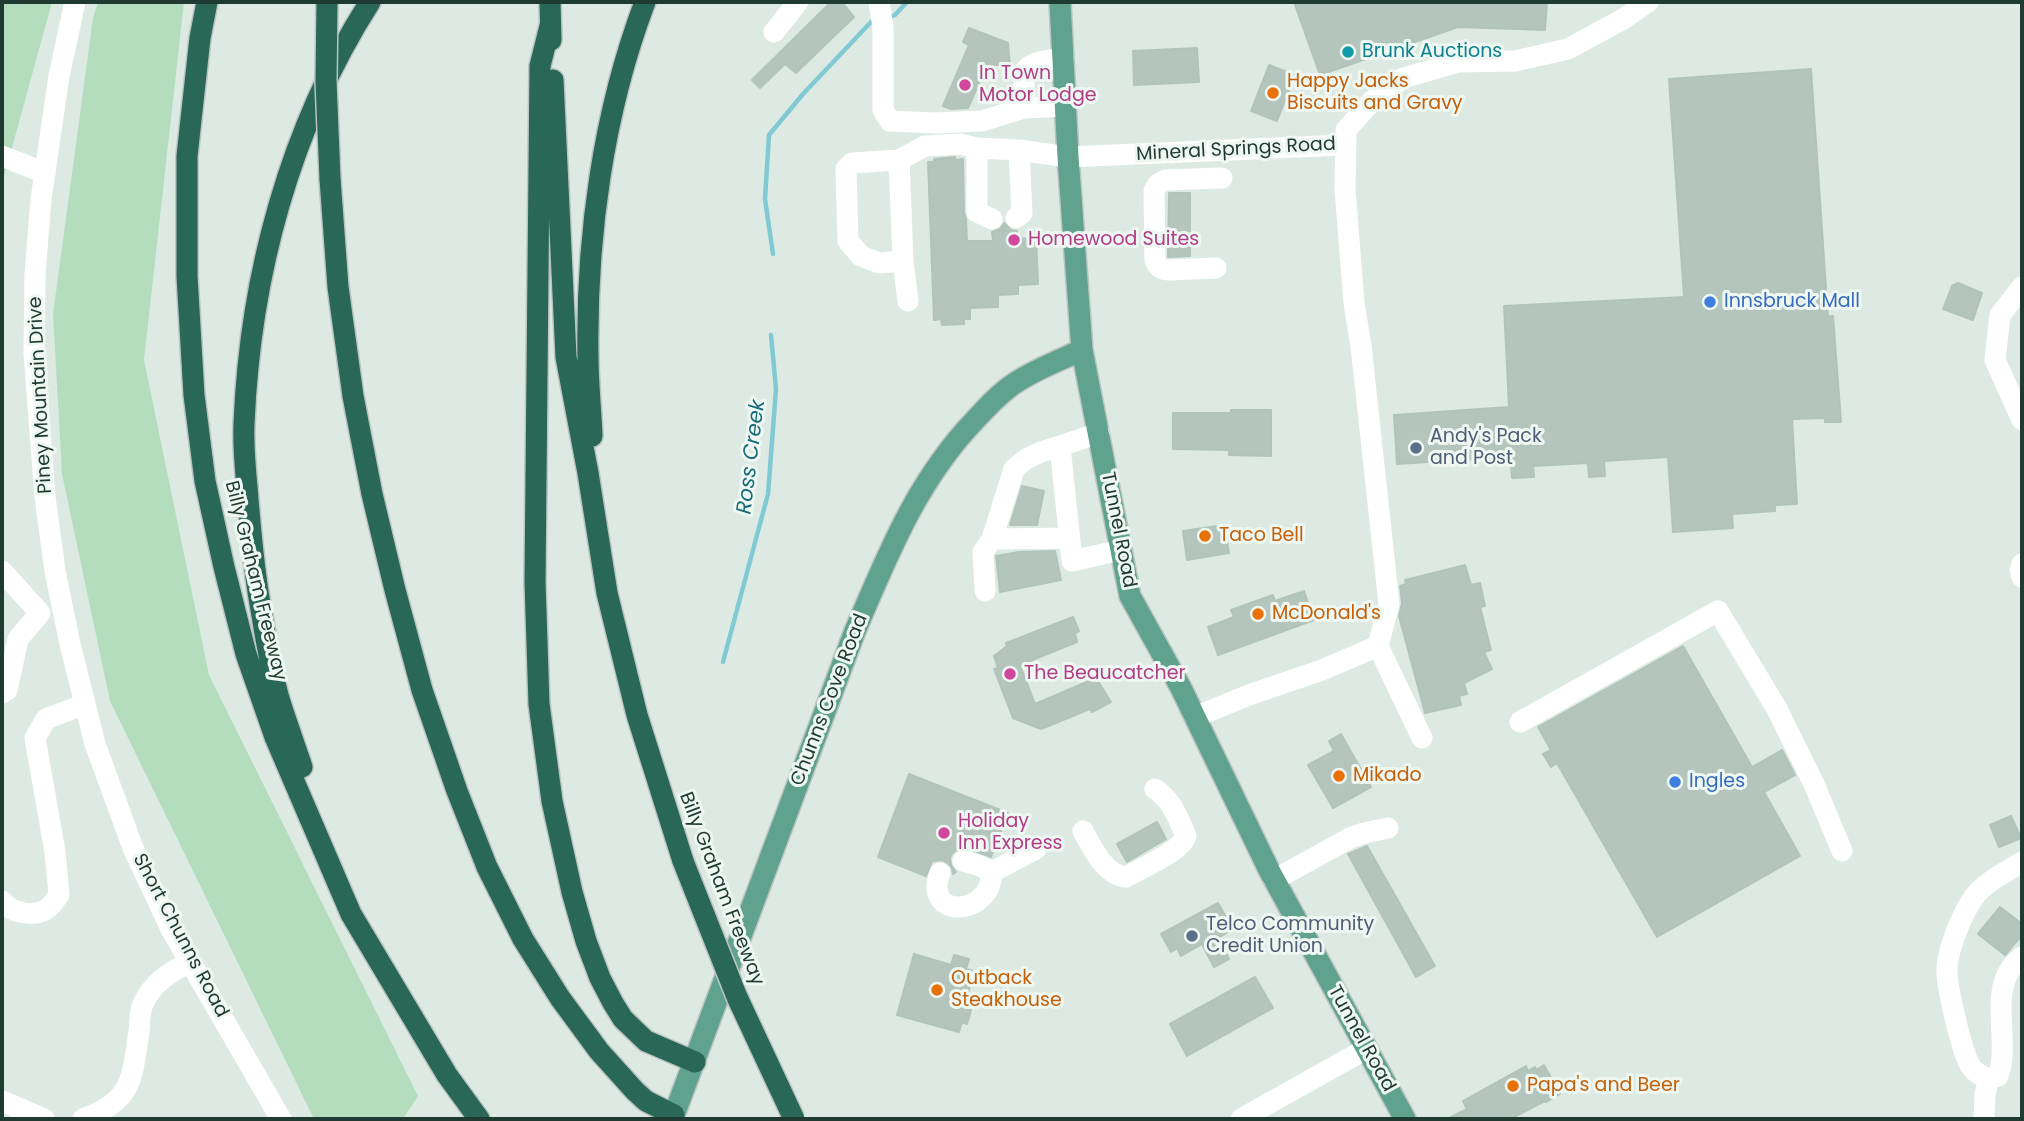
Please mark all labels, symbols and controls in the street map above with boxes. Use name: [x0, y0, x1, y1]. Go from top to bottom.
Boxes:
place label: Brunk Auctions: [1362, 41, 1502, 63]
marker: Brunk Auctions: [1340, 44, 1356, 60]
place label: In Town Motor Lodge: [979, 63, 1097, 107]
place label: Happy Jacks Biscuits and Gravy: [1287, 71, 1463, 115]
marker: In Town Motor Lodge: [957, 77, 973, 93]
marker: Happy Jacks Biscuits and Gravy: [1265, 85, 1281, 101]
street label: Mineral Springs Road: [1136, 133, 1336, 167]
place label: Homewood Suites: [1028, 229, 1199, 251]
marker: Homewood Suites: [1006, 232, 1022, 248]
place label: Innsbruck Mall: [1724, 291, 1860, 313]
marker: Innsbruck Mall: [1702, 294, 1718, 310]
street label: Piney Mountain Drive: [24, 296, 58, 494]
water label: Ross Creek: [732, 398, 772, 516]
place label: Andy's Pack and Post: [1430, 426, 1542, 470]
marker: Andy's Pack and Post: [1408, 440, 1424, 456]
street label: Tunnel Road: [1096, 470, 1140, 590]
street label: Billy Graham Freeway: [219, 479, 291, 683]
place label: Taco Bell: [1219, 525, 1304, 547]
marker: Taco Bell: [1197, 528, 1213, 544]
place label: McDonald's: [1272, 603, 1381, 625]
marker: McDonald's: [1250, 606, 1266, 622]
street label: Chunns Cove Road: [787, 611, 873, 789]
place label: The Beaucatcher: [1024, 663, 1186, 685]
marker: The Beaucatcher: [1002, 666, 1018, 682]
place label: Mikado: [1353, 765, 1422, 787]
marker: Mikado: [1331, 768, 1347, 784]
place label: Ingles: [1689, 771, 1745, 793]
marker: Ingles: [1667, 774, 1683, 790]
street label: Billy Graham Freeway: [674, 789, 768, 989]
place label: Holiday Inn Express: [958, 811, 1062, 855]
marker: Holiday Inn Express: [936, 825, 952, 841]
street label: Short Chunns Road: [127, 850, 233, 1022]
place label: Telco Community Credit Union: [1206, 914, 1374, 958]
marker: Telco Community Credit Union: [1184, 928, 1200, 944]
place label: Outback Steakhouse: [951, 968, 1062, 1012]
marker: Outback Steakhouse: [929, 982, 945, 998]
street label: Tunnel Road: [1323, 982, 1399, 1096]
place label: Papa's and Beer: [1527, 1075, 1680, 1097]
marker: Papa's and Beer: [1505, 1078, 1521, 1094]

